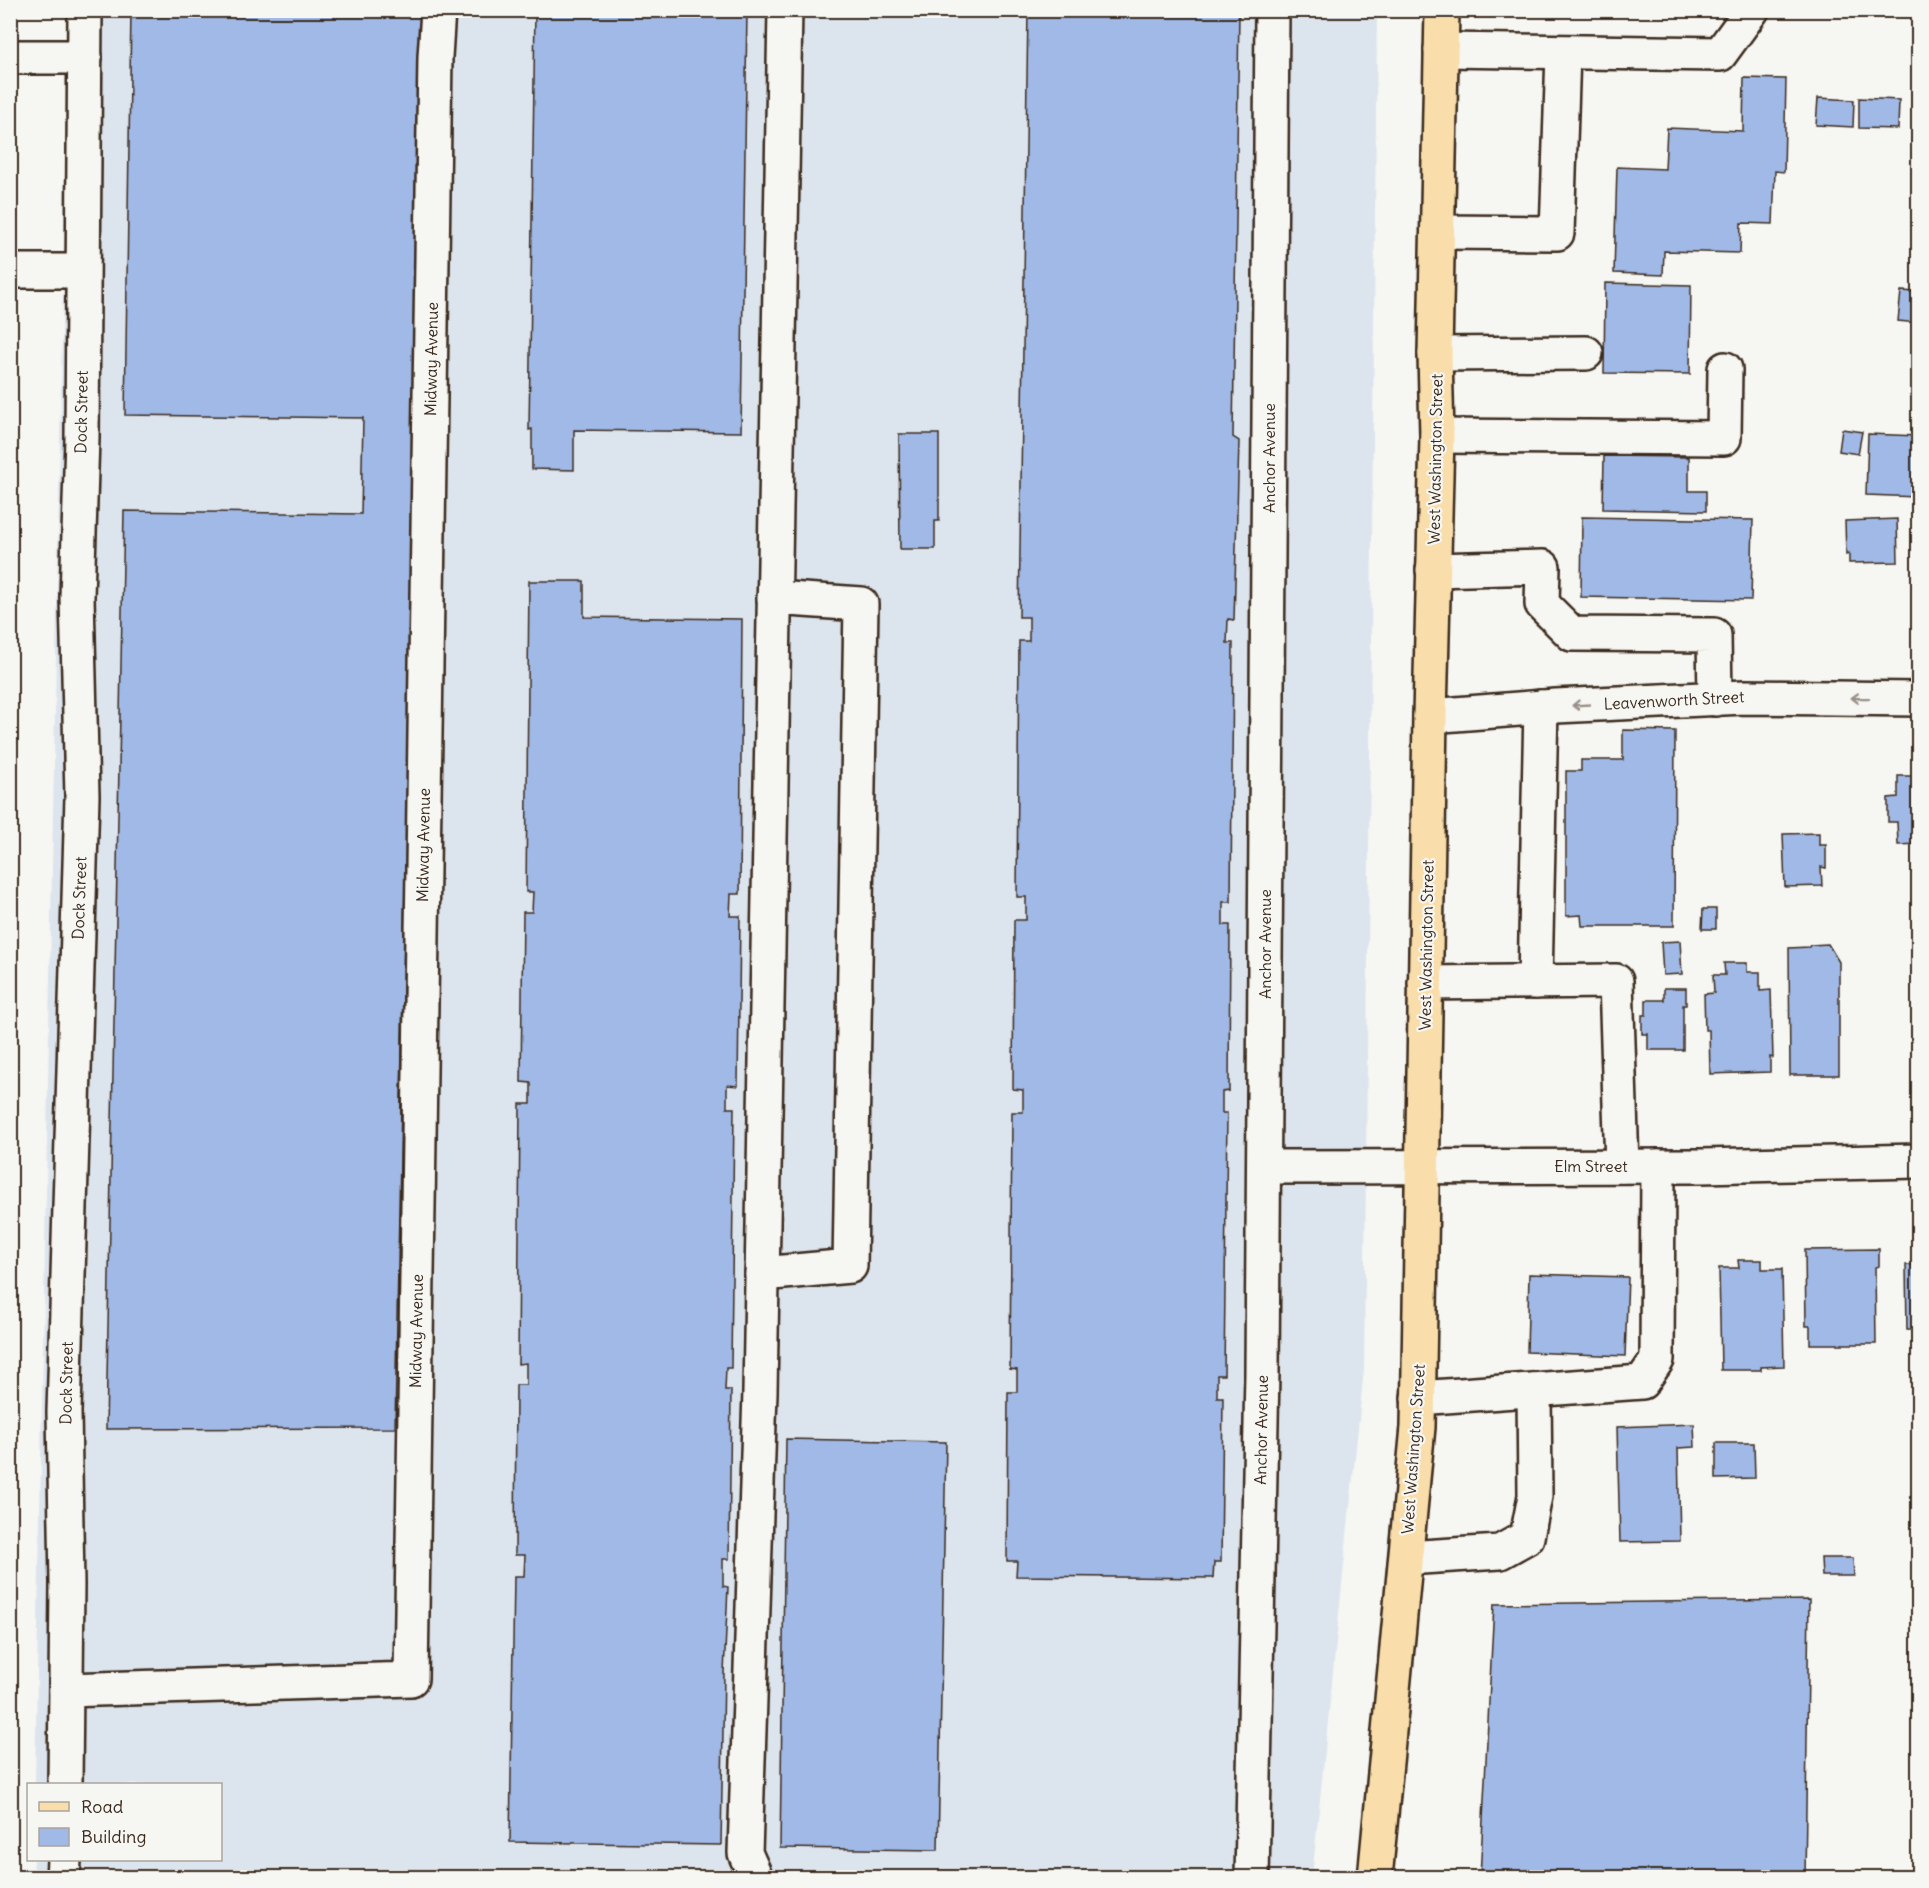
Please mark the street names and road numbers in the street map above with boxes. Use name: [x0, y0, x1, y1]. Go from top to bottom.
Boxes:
street label: Midway Avenue: [420, 302, 442, 416]
street label: Dock Street: [70, 370, 92, 454]
street label: West Washington Street: [1424, 373, 1446, 544]
street label: Anchor Avenue: [1259, 403, 1279, 513]
street label: Leavenworth Street: [1603, 686, 1745, 714]
street label: Midway Avenue: [412, 788, 434, 902]
street label: Dock Street: [68, 855, 90, 940]
street label: West Washington Street: [1415, 859, 1437, 1030]
street label: Anchor Avenue: [1255, 889, 1275, 999]
street label: Elm Street: [1554, 1156, 1628, 1176]
street label: Midway Avenue: [405, 1274, 427, 1388]
street label: Dock Street: [55, 1341, 77, 1425]
street label: West Washington Street: [1397, 1363, 1429, 1535]
street label: Anchor Avenue: [1250, 1375, 1272, 1485]

